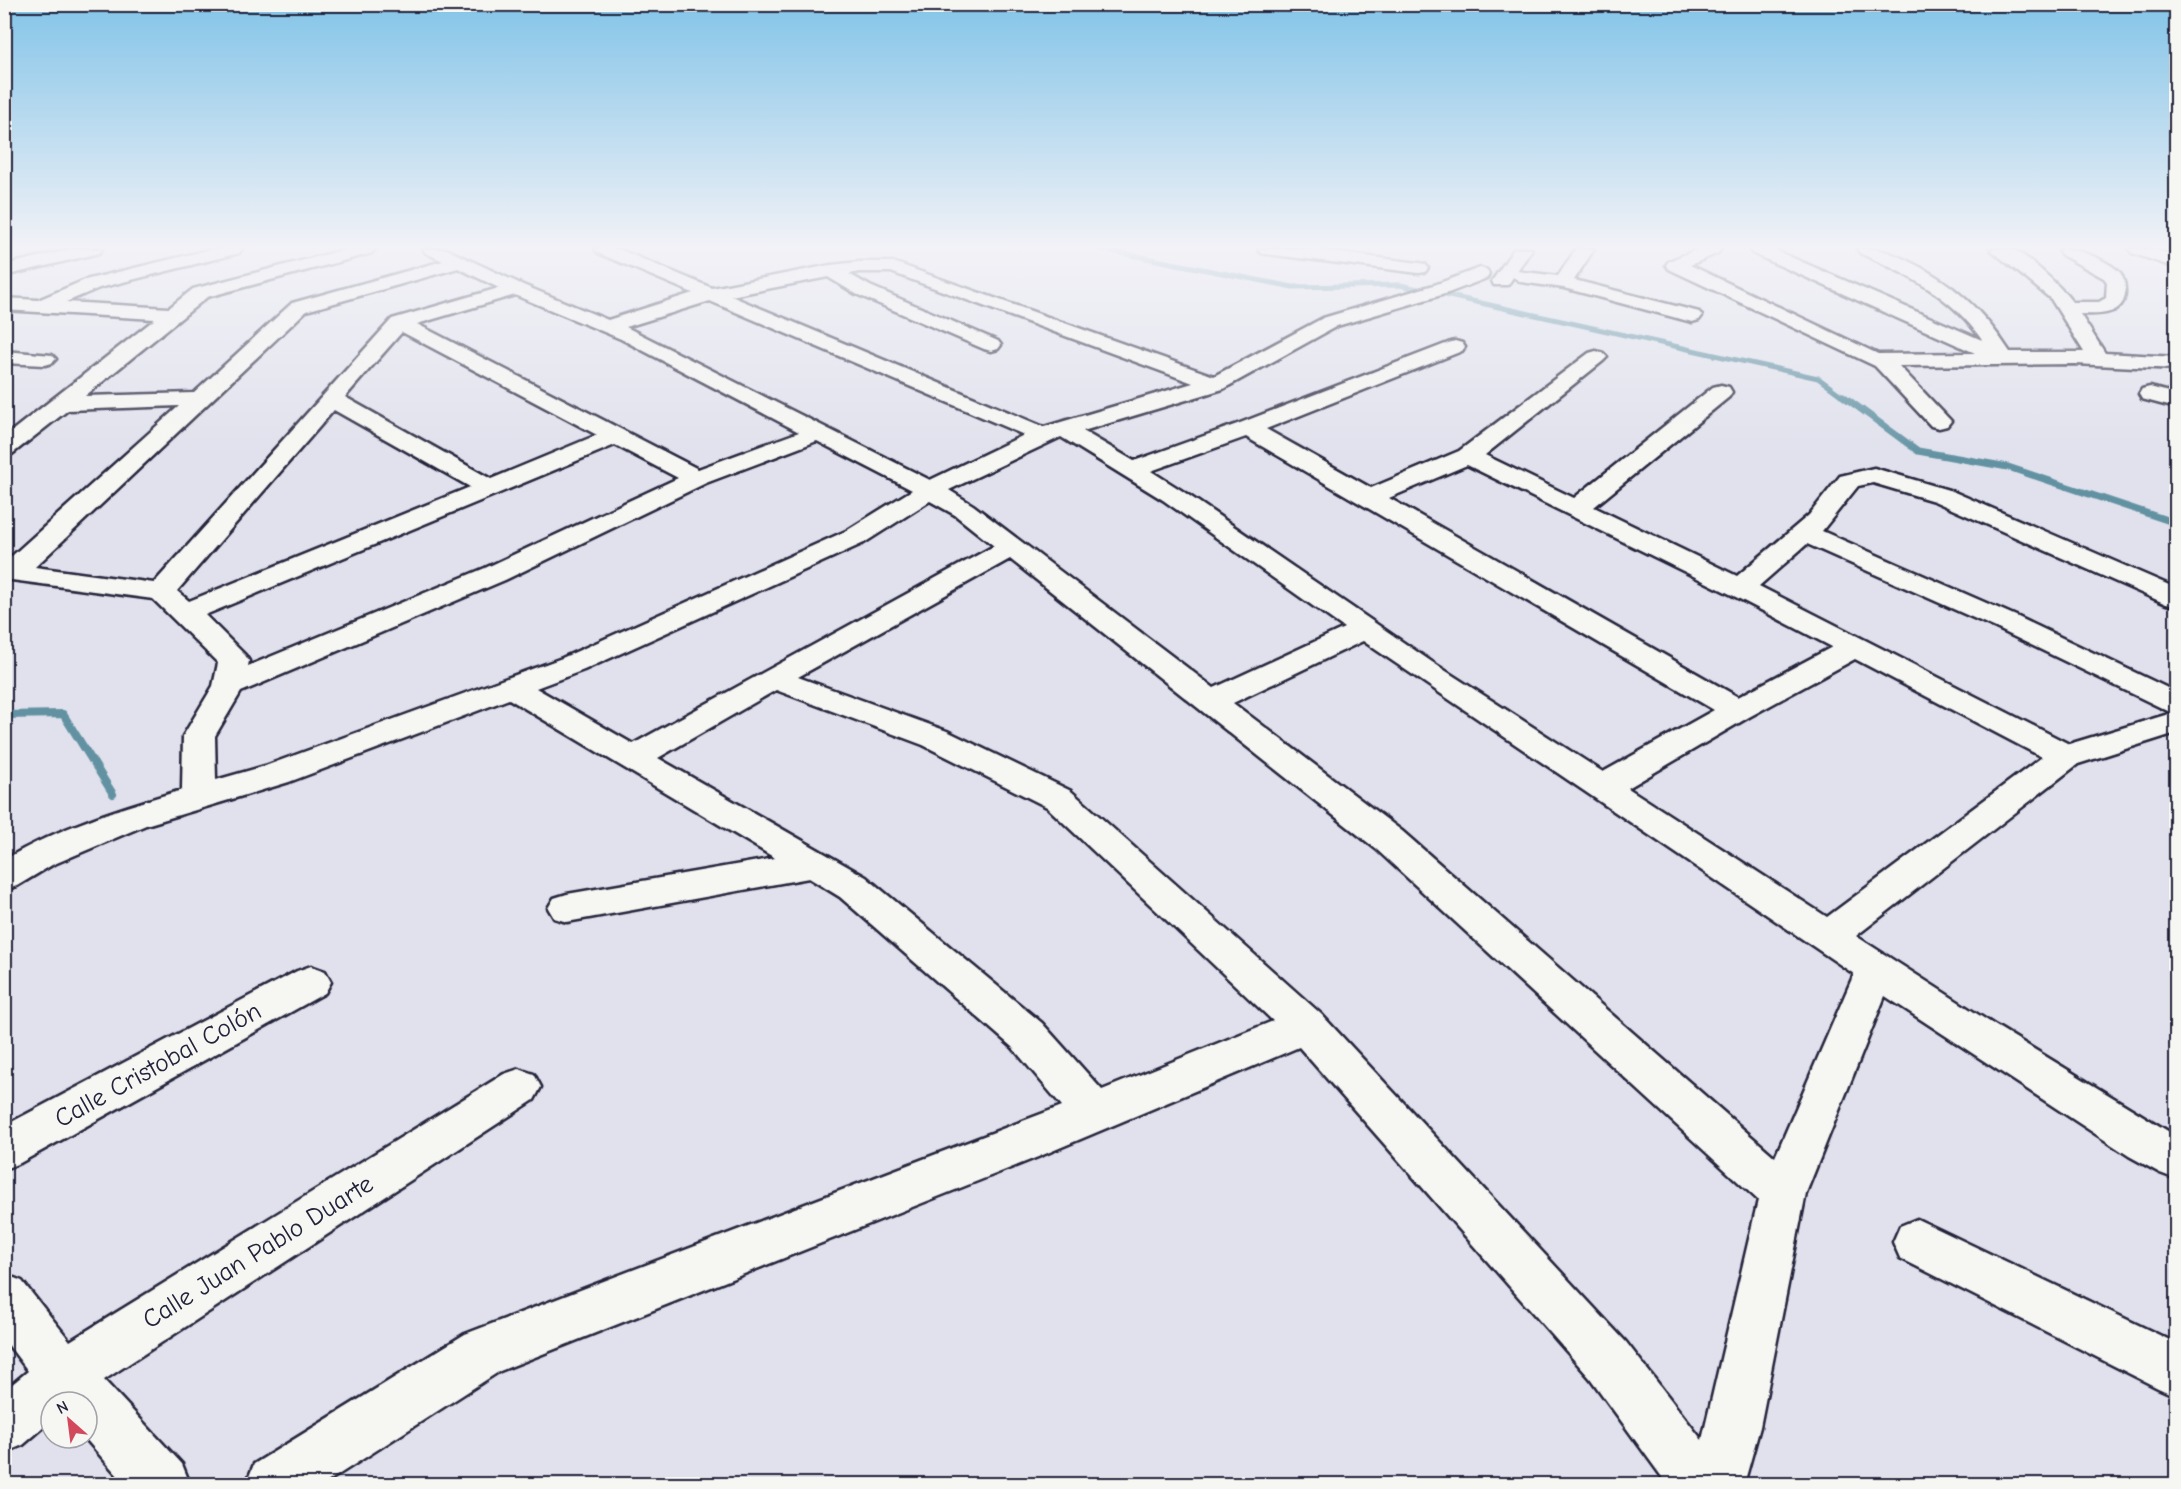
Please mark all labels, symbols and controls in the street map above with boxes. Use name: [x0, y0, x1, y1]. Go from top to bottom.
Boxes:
street label: Calle Cristobal Colón: [50, 996, 266, 1134]
street label: Calle Juan Pablo Duarte: [137, 1169, 379, 1335]
north arrow: [39, 1390, 99, 1450]
text: N: [54, 1397, 71, 1418]

